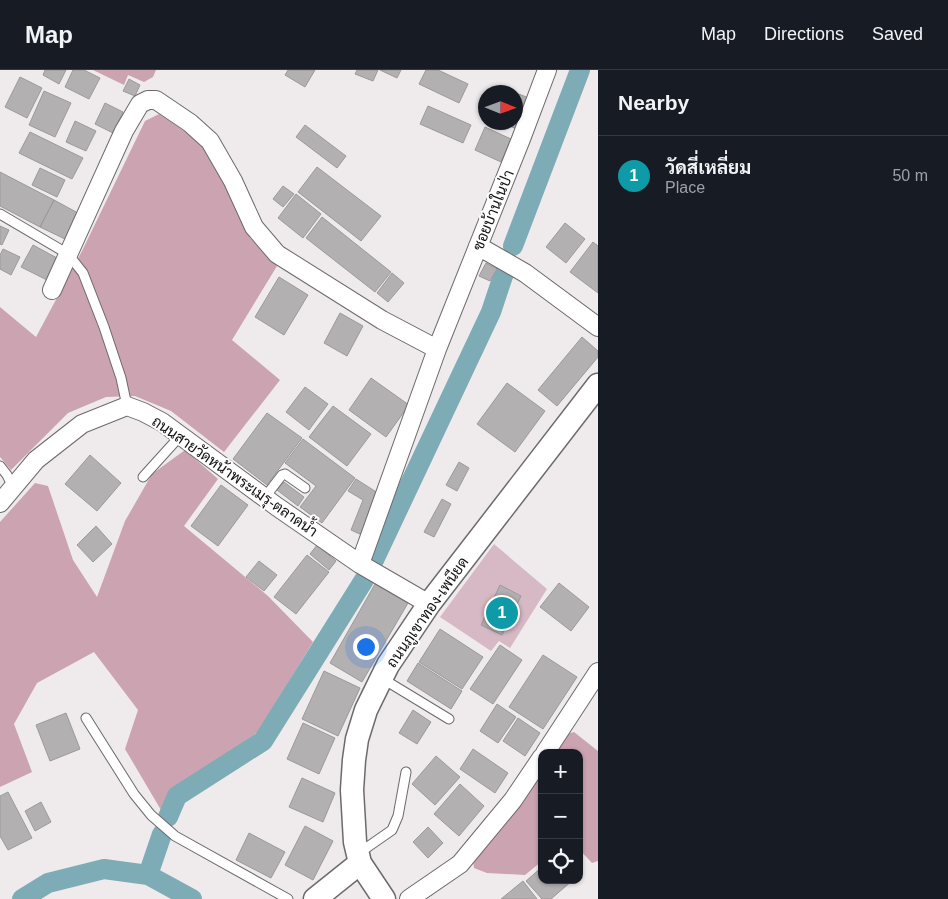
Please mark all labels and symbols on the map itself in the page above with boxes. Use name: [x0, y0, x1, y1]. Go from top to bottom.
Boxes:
north arrow: [478, 85, 523, 130]
street label: ซอยบ้านในป่า: [468, 167, 517, 253]
street label: ถนนสายวัดหน้าพระเมรุ-ตลาดน้ำ: [147, 409, 323, 542]
street label: ถนนภูเขาทอง-เพนียด: [382, 553, 473, 672]
pin: 1: [486, 594, 518, 632]
your location: [353, 634, 379, 660]

